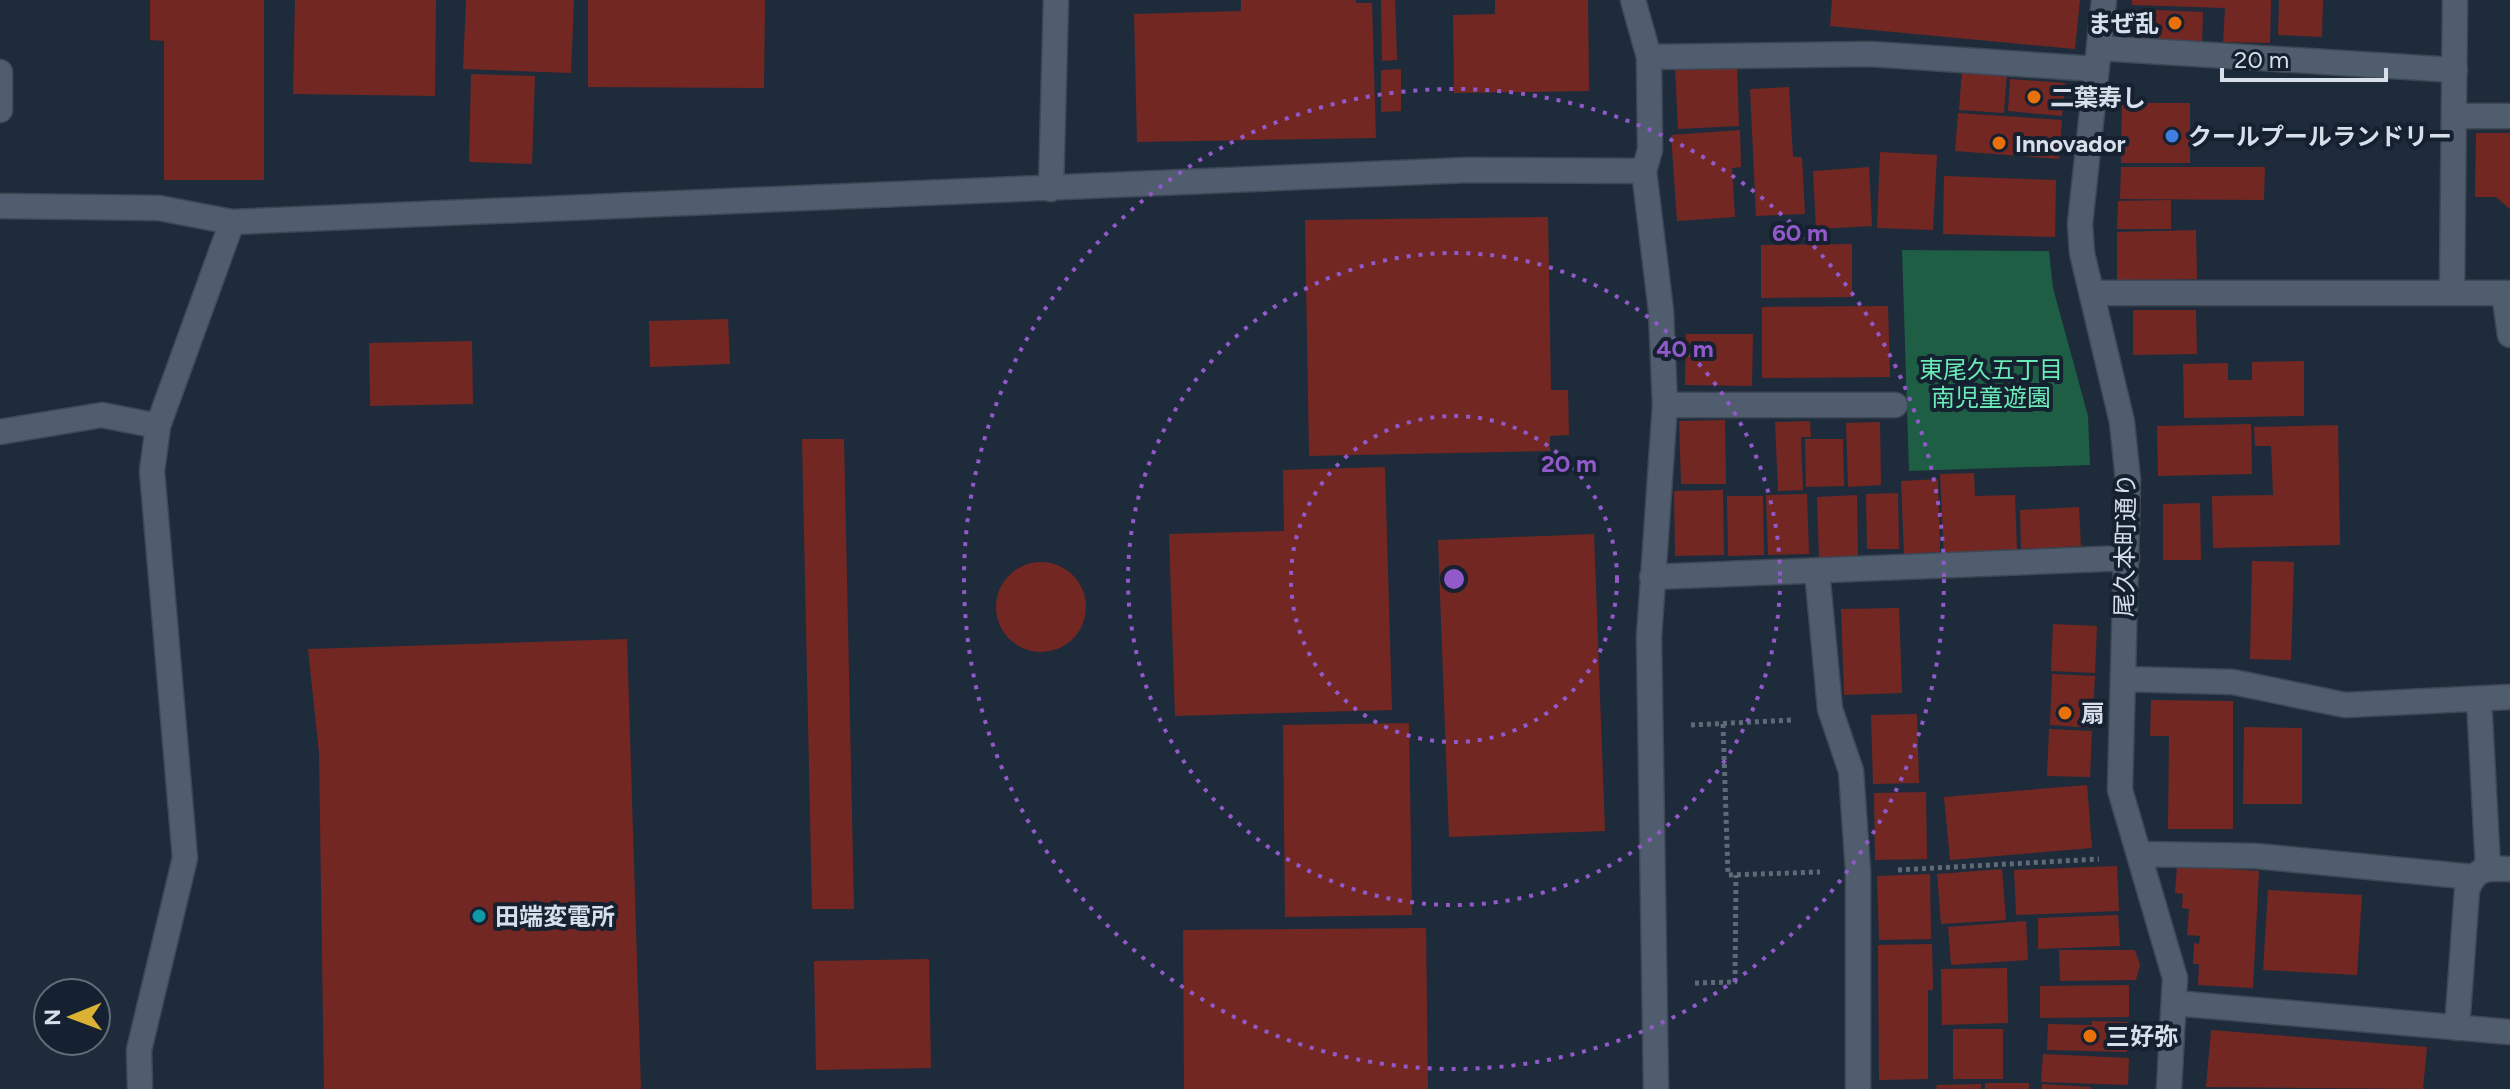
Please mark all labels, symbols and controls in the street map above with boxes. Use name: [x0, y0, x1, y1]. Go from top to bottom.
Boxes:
place label: まぜ乱: [2088, 9, 2159, 38]
marker: まぜ乱: [2166, 14, 2184, 32]
scale bar: [2222, 32, 2386, 82]
text: 20 m: [2234, 45, 2289, 74]
place label: 二葉寿し: [2050, 83, 2146, 112]
marker: 二葉寿し: [2025, 88, 2043, 106]
place label: クールプールランドリー: [2188, 122, 2452, 151]
marker: クールプールランドリー: [2163, 127, 2181, 145]
place label: Innovador: [2015, 129, 2126, 158]
marker: Innovador: [1990, 134, 2008, 152]
text: 60 m: [1772, 218, 1828, 247]
text: 40 m: [1656, 334, 1714, 363]
park label: 東尾久五丁目 南児童遊園: [1919, 355, 2063, 412]
text: 20 m: [1541, 449, 1597, 478]
street label: 尾久本町通り: [2109, 473, 2141, 617]
centre of rings: [1440, 565, 1468, 593]
place label: 扇: [2081, 699, 2105, 728]
marker: 扇: [2056, 704, 2074, 722]
place label: 田端変電所: [495, 902, 615, 931]
marker: 田端変電所: [470, 907, 488, 925]
north arrow: [32, 977, 112, 1057]
text: N: [39, 1009, 66, 1026]
place label: 三好弥: [2106, 1022, 2178, 1051]
marker: 三好弥: [2081, 1027, 2099, 1045]

